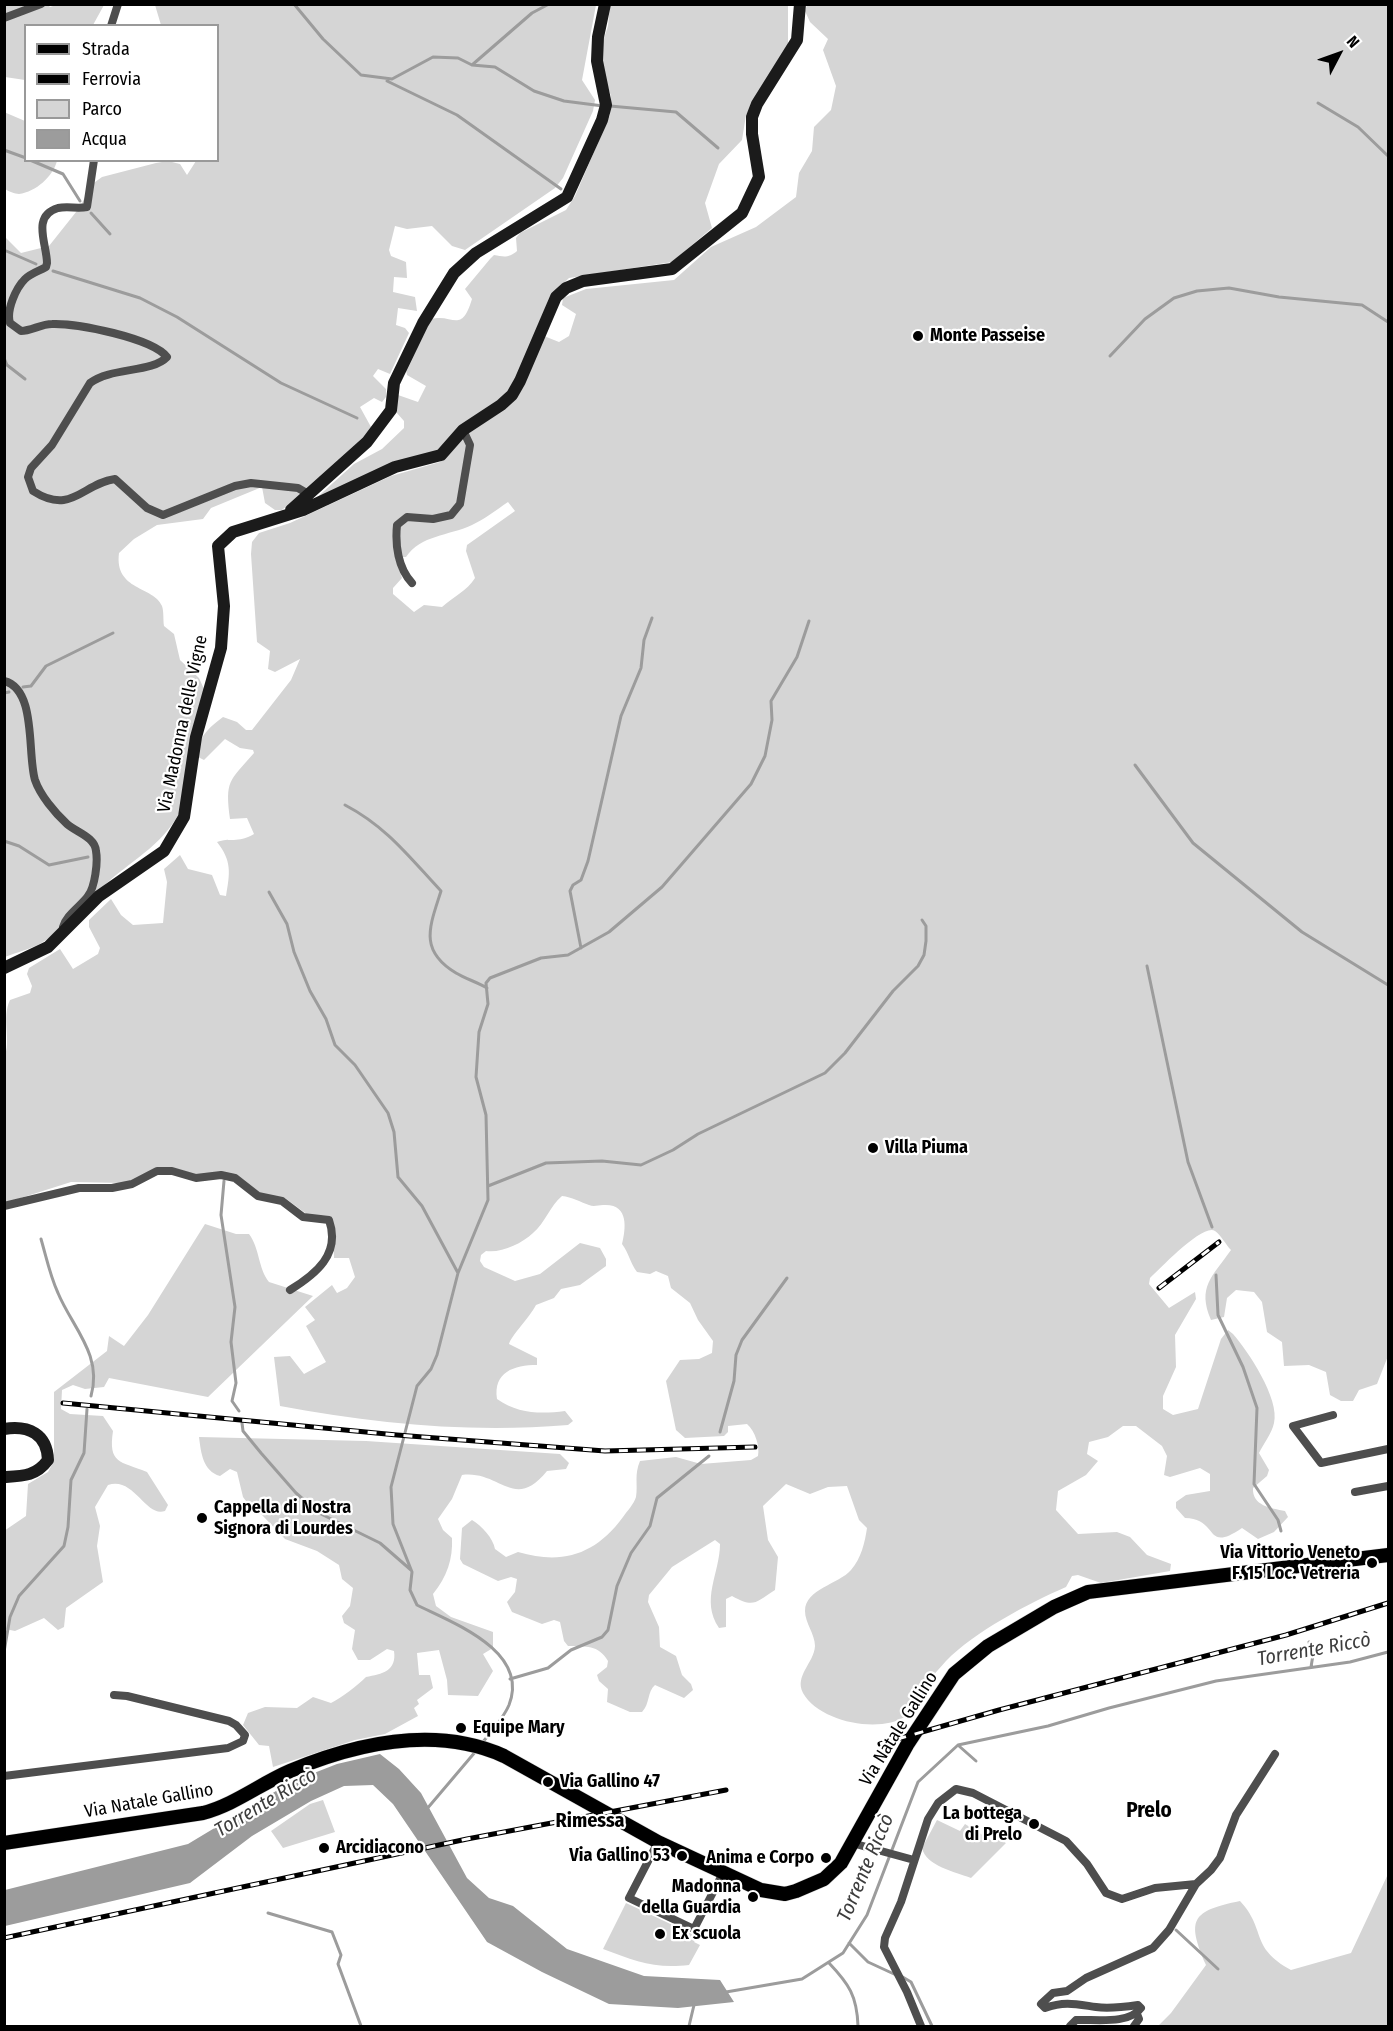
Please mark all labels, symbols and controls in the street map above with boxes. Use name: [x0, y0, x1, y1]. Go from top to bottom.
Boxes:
legend: [24, 24, 219, 162]
north arrow: [1309, 24, 1369, 84]
text: N: [1343, 32, 1363, 52]
text: Strada: [82, 38, 130, 60]
text: Ferrovia: [82, 68, 141, 90]
text: Parco: [82, 98, 122, 120]
text: Acqua: [82, 128, 127, 150]
place label: Monte Passeise: [930, 325, 1045, 347]
marker: Monte Passeise: [911, 329, 925, 343]
street label: Via Madonna delle Vigne: [154, 633, 212, 815]
place label: Villa Piuma: [885, 1137, 968, 1159]
marker: Villa Piuma: [866, 1141, 880, 1155]
place label: Cappella di Nostra Signora di Lourdes: [214, 1497, 353, 1540]
marker: Cappella di Nostra Signora di Lourdes: [195, 1511, 209, 1525]
place label: Via Vittorio Veneto F. 15 Loc. Vetreria: [1220, 1542, 1360, 1584]
marker: Via Vittorio Veneto F. 15 Loc. Vetreria: [1365, 1556, 1379, 1570]
water label: Torrente Riccò: [1255, 1628, 1373, 1672]
street label: Via Natale Gallino: [855, 1668, 943, 1790]
place label: Equipe Mary: [473, 1717, 565, 1739]
marker: Equipe Mary: [454, 1721, 468, 1735]
water label: Torrente Riccò: [211, 1763, 321, 1843]
place label: Via Gallino 47: [560, 1771, 660, 1793]
marker: Via Gallino 47: [541, 1775, 555, 1789]
street label: Via Natale Gallino: [83, 1779, 215, 1823]
district label: Prelo: [1126, 1798, 1172, 1824]
place label: La bottega di Prelo: [943, 1803, 1022, 1846]
district label: Rimessa: [555, 1809, 625, 1833]
water label: Torrente Riccò: [833, 1811, 899, 1925]
marker: La bottega di Prelo: [1027, 1817, 1041, 1831]
place label: Arcidiacono: [336, 1837, 424, 1859]
marker: Arcidiacono: [317, 1841, 331, 1855]
place label: Via Gallino 53: [569, 1845, 670, 1867]
place label: Anima e Corpo: [706, 1847, 814, 1869]
marker: Via Gallino 53: [675, 1849, 689, 1863]
marker: Anima e Corpo: [819, 1851, 833, 1865]
place label: Madonna della Guardia: [641, 1876, 741, 1918]
marker: Madonna della Guardia: [746, 1890, 760, 1904]
place label: Ex scuola: [672, 1923, 741, 1945]
marker: Ex scuola: [653, 1927, 667, 1941]

